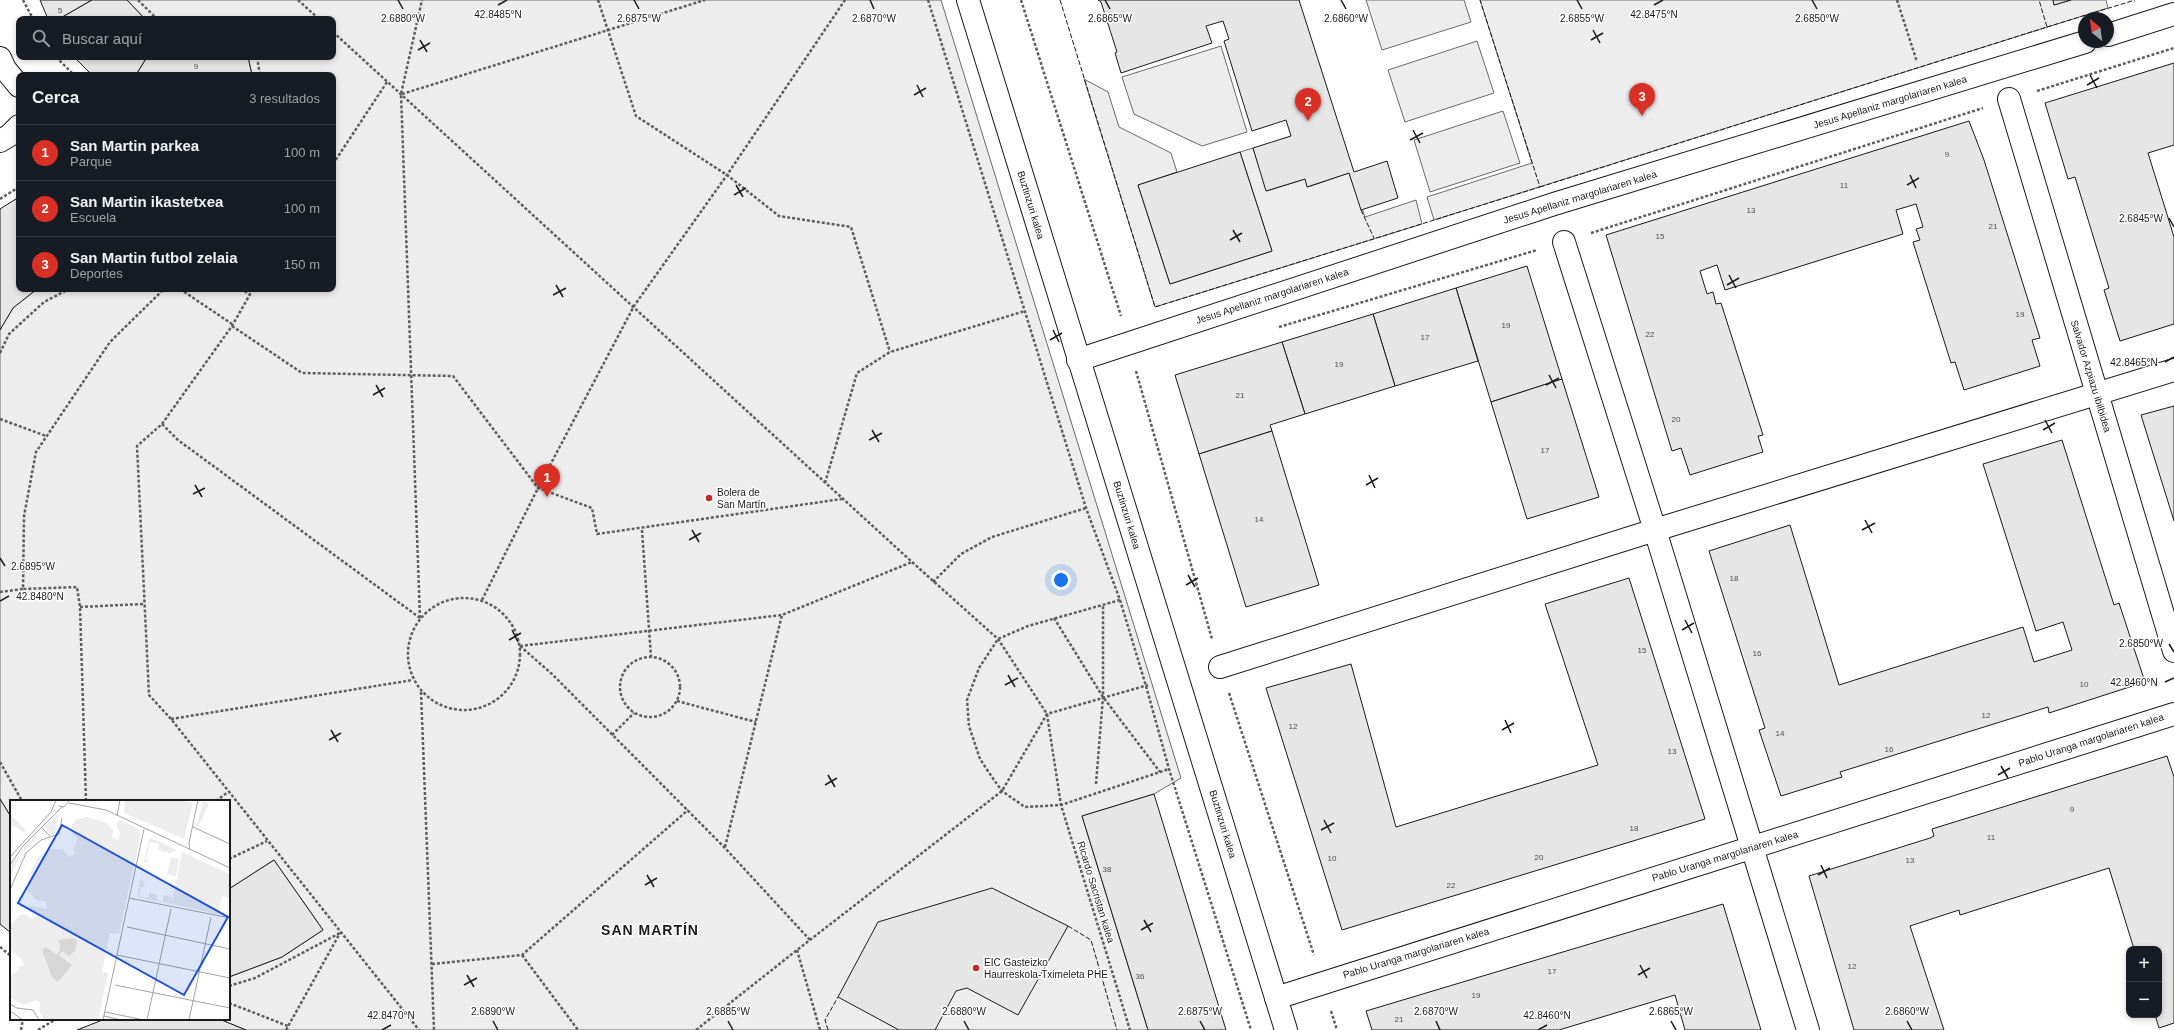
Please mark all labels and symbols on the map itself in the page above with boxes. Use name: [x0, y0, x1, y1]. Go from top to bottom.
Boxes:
house number: 5: [58, 6, 63, 15]
text: 42.8485°N: [474, 9, 522, 20]
text: 42.8475°N: [1630, 9, 1678, 20]
north arrow: [2078, 12, 2114, 48]
text: 2.6880°W: [381, 13, 426, 24]
text: 2.6875°W: [617, 13, 662, 24]
text: 2.6870°W: [852, 13, 897, 24]
text: 2.6865°W: [1088, 13, 1133, 24]
text: 2.6860°W: [1324, 13, 1369, 24]
text: 2.6855°W: [1560, 13, 1605, 24]
text: 2.6850°W: [1795, 13, 1840, 24]
house number: 9: [194, 62, 199, 71]
street label: Jesus Apellaniz margolariaren kalea: [1812, 73, 1969, 131]
pin: 3: [1629, 83, 1655, 116]
pin: 2: [1295, 88, 1321, 121]
house number: 9: [1945, 150, 1950, 159]
street label: Jesus Apellaniz margolariaren kalea: [1502, 168, 1659, 226]
street label: Buztinzuri kalea: [1015, 170, 1047, 241]
house number: 11: [1840, 181, 1849, 190]
house number: 13: [1747, 206, 1756, 215]
text: 2.6845°W: [2119, 213, 2164, 224]
house number: 21: [1989, 222, 1998, 231]
house number: 15: [1656, 232, 1665, 241]
street label: Jesus Apellaniz margolariaren kalea: [1194, 266, 1350, 326]
house number: 19: [2016, 310, 2025, 319]
street label: Salvador Azpiazu ibilbidea: [2069, 319, 2113, 434]
house number: 19: [1502, 321, 1511, 330]
house number: 22: [1646, 330, 1655, 339]
house number: 17: [1421, 333, 1430, 342]
text: 42.8465°N: [2110, 357, 2158, 368]
house number: 19: [1335, 360, 1344, 369]
house number: 21: [1236, 391, 1245, 400]
house number: 20: [1672, 415, 1681, 424]
house number: 17: [1541, 446, 1550, 455]
pin: 1: [534, 464, 560, 497]
street label: Buztinzuri kalea: [1111, 480, 1143, 551]
place label: Bolera de San Martín: [717, 487, 766, 510]
marker: Bolera de San Martín: [704, 493, 714, 503]
house number: 14: [1255, 515, 1264, 524]
text: 2.6895°W: [11, 561, 56, 572]
your location: [1051, 570, 1071, 590]
house number: 18: [1730, 574, 1739, 583]
text: 42.8480°N: [16, 591, 64, 602]
text: 2.6850°W: [2119, 638, 2164, 649]
house number: 15: [1638, 646, 1647, 655]
house number: 16: [1753, 649, 1762, 658]
text: 42.8460°N: [2110, 677, 2158, 688]
house number: 10: [2080, 680, 2089, 689]
house number: 12: [1982, 711, 1991, 720]
street label: Pablo Uranga margolariaren kalea: [2017, 711, 2166, 769]
house number: 12: [1289, 722, 1298, 731]
house number: 14: [1776, 729, 1785, 738]
house number: 16: [1885, 745, 1894, 754]
house number: 13: [1668, 747, 1677, 756]
street label: Buztinzuri kalea: [1207, 789, 1239, 860]
inset map: [10, 800, 230, 1020]
house number: 9: [2070, 805, 2075, 814]
house number: 18: [1630, 824, 1639, 833]
street label: Pablo Uranga margolariaren kalea: [1651, 828, 1800, 884]
house number: 11: [1987, 833, 1996, 842]
street label: Ricardo Sacristan kalea: [1075, 840, 1117, 945]
house number: 20: [1535, 853, 1544, 862]
house number: 10: [1328, 854, 1337, 863]
house number: 13: [1906, 856, 1915, 865]
house number: 38: [1103, 865, 1112, 874]
house number: 22: [1447, 881, 1456, 890]
district label: SAN MARTÍN: [601, 922, 699, 938]
street label: Pablo Uranga margolariaren kalea: [1342, 925, 1491, 981]
place label: EIC Gasteizko Haurreskola-Tximeleta PHE: [984, 957, 1108, 980]
house number: 12: [1848, 962, 1857, 971]
marker: EIC Gasteizko Haurreskola-Tximeleta PHE: [971, 963, 981, 973]
house number: 17: [1548, 967, 1557, 976]
house number: 36: [1136, 972, 1145, 981]
house number: 19: [1472, 991, 1481, 1000]
text: 2.6890°W: [471, 1006, 516, 1017]
text: 2.6885°W: [706, 1006, 751, 1017]
text: 2.6880°W: [942, 1006, 987, 1017]
text: 2.6875°W: [1178, 1006, 1223, 1017]
text: 2.6870°W: [1414, 1006, 1459, 1017]
text: 2.6865°W: [1649, 1006, 1694, 1017]
text: 2.6860°W: [1885, 1006, 1930, 1017]
text: 42.8470°N: [367, 1010, 415, 1021]
text: 42.8460°N: [1523, 1010, 1571, 1021]
house number: 21: [1395, 1015, 1404, 1024]

